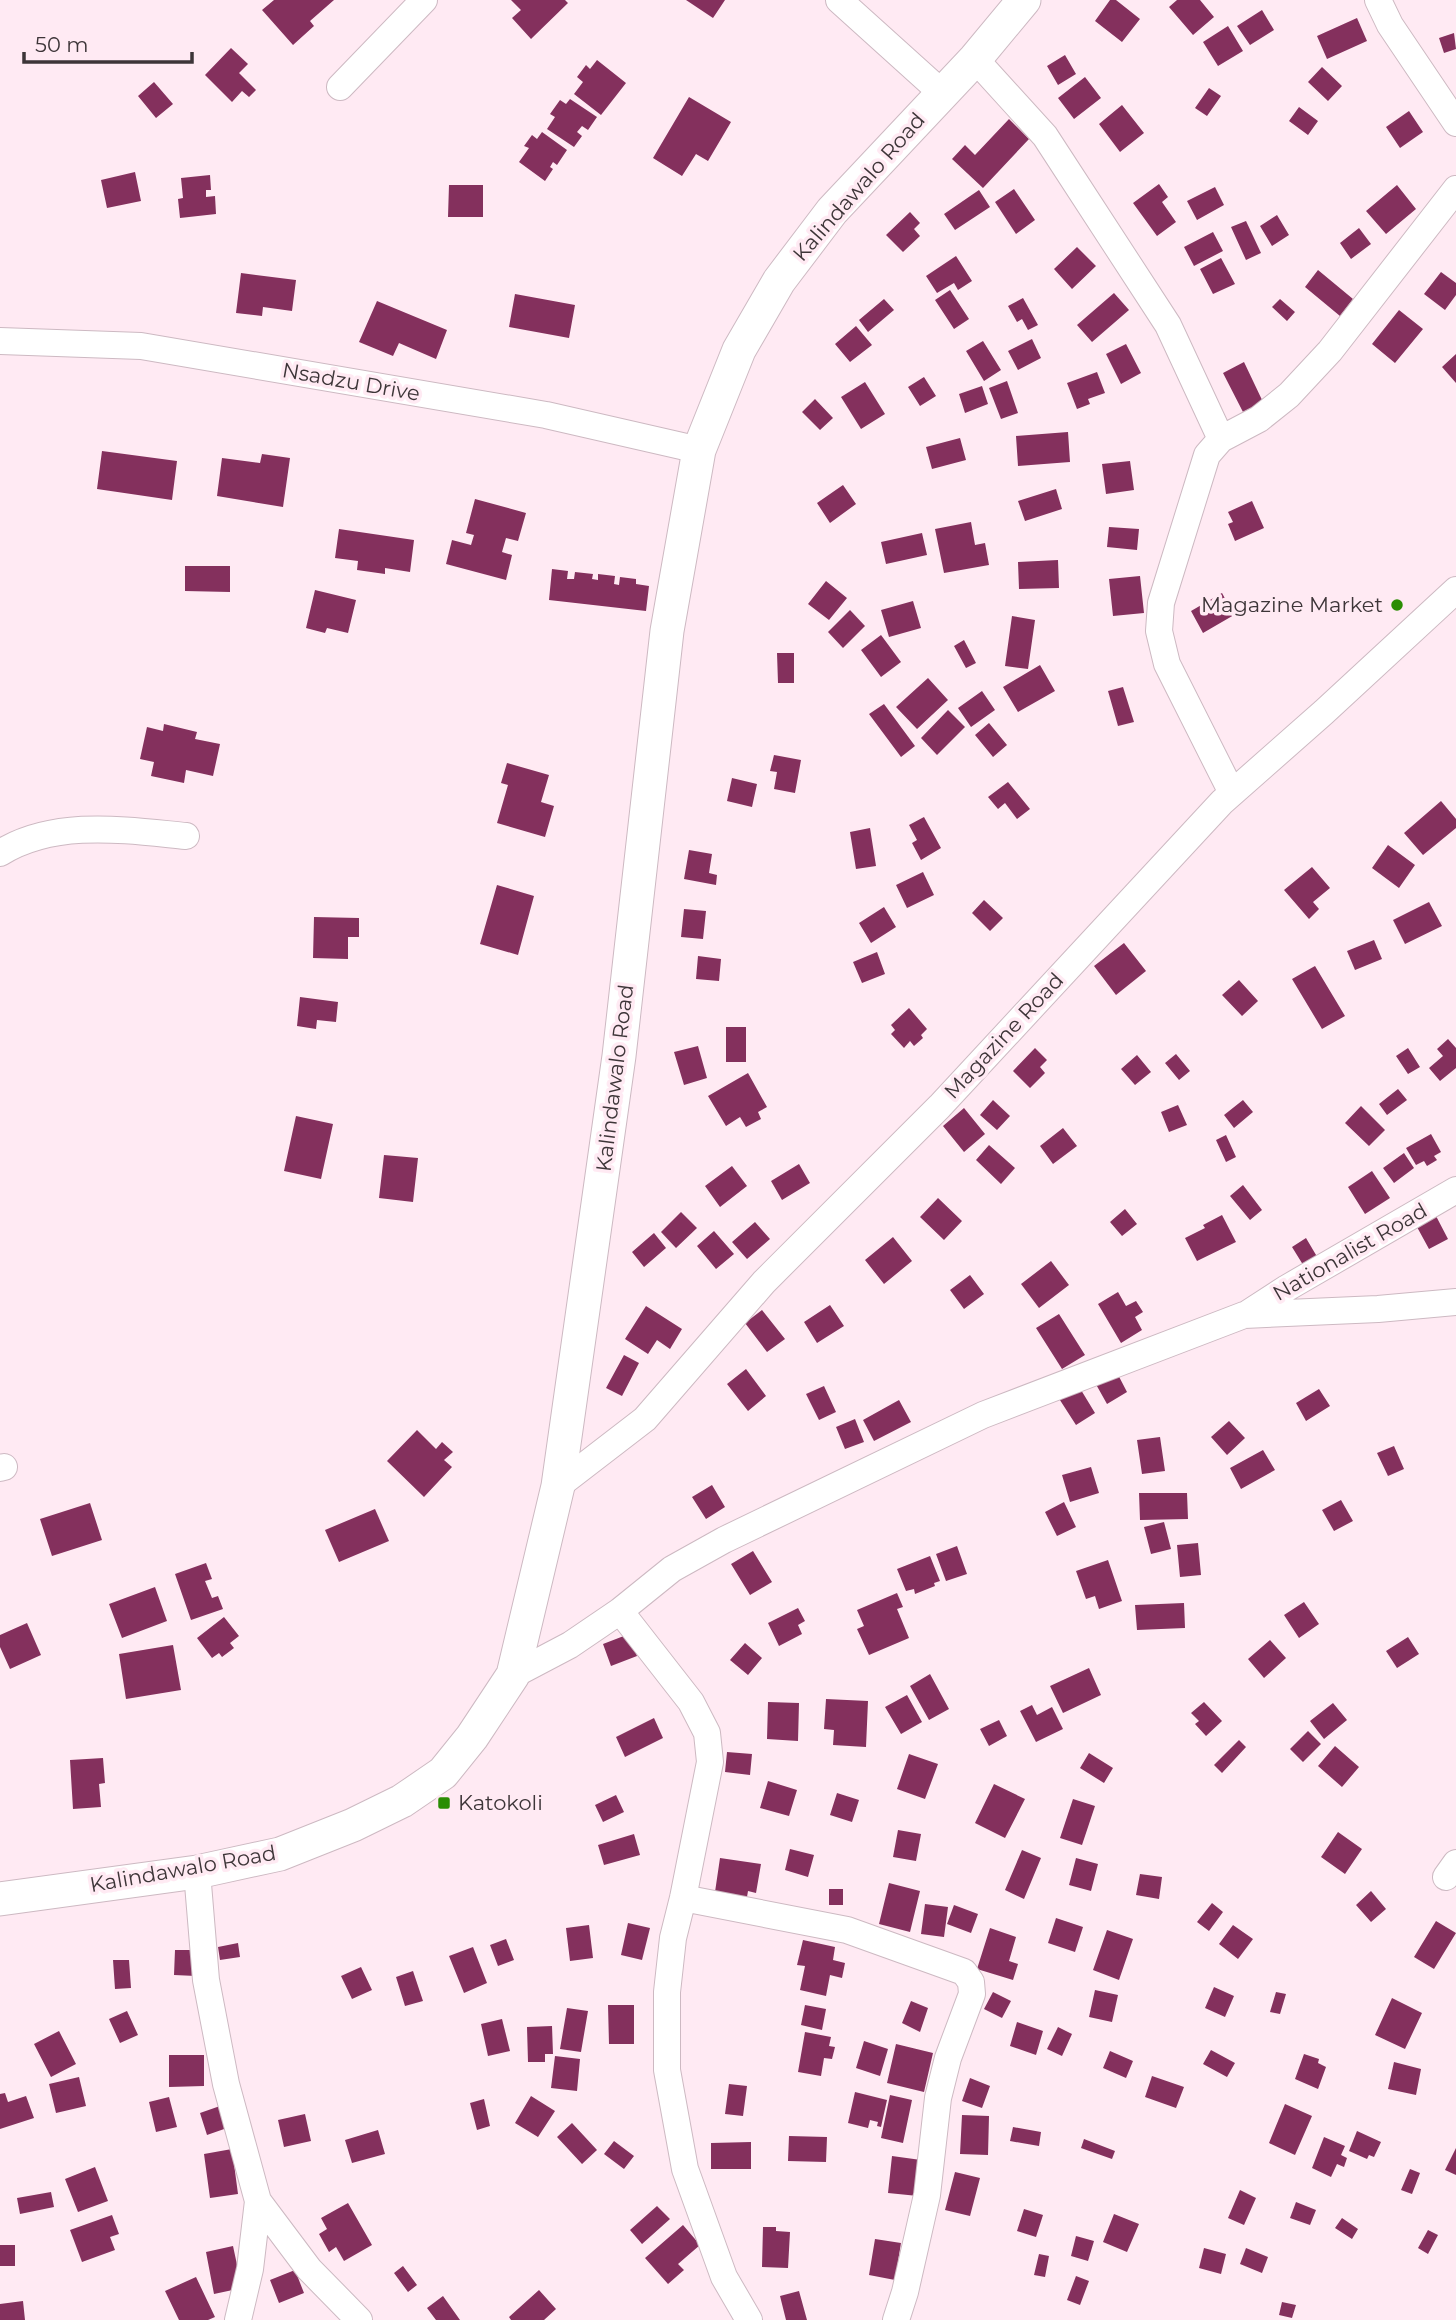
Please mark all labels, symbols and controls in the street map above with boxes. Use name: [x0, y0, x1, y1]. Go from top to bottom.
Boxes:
scale bar: [24, 21, 192, 65]
text: 50 m: [35, 32, 89, 57]
street label: Kalindawalo Road: [787, 107, 930, 266]
street label: Nsadzu Drive: [280, 357, 422, 406]
place label: Magazine Market: [1201, 592, 1383, 617]
marker: Magazine Market: [1389, 597, 1405, 613]
street label: Magazine Road: [939, 968, 1068, 1104]
street label: Kalindawalo Road: [591, 983, 638, 1173]
street label: Nationalist Road: [1268, 1197, 1431, 1306]
place label: Katokoli: [458, 1790, 543, 1815]
marker: Katokoli: [436, 1795, 452, 1811]
street label: Kalindawalo Road: [88, 1840, 278, 1897]

